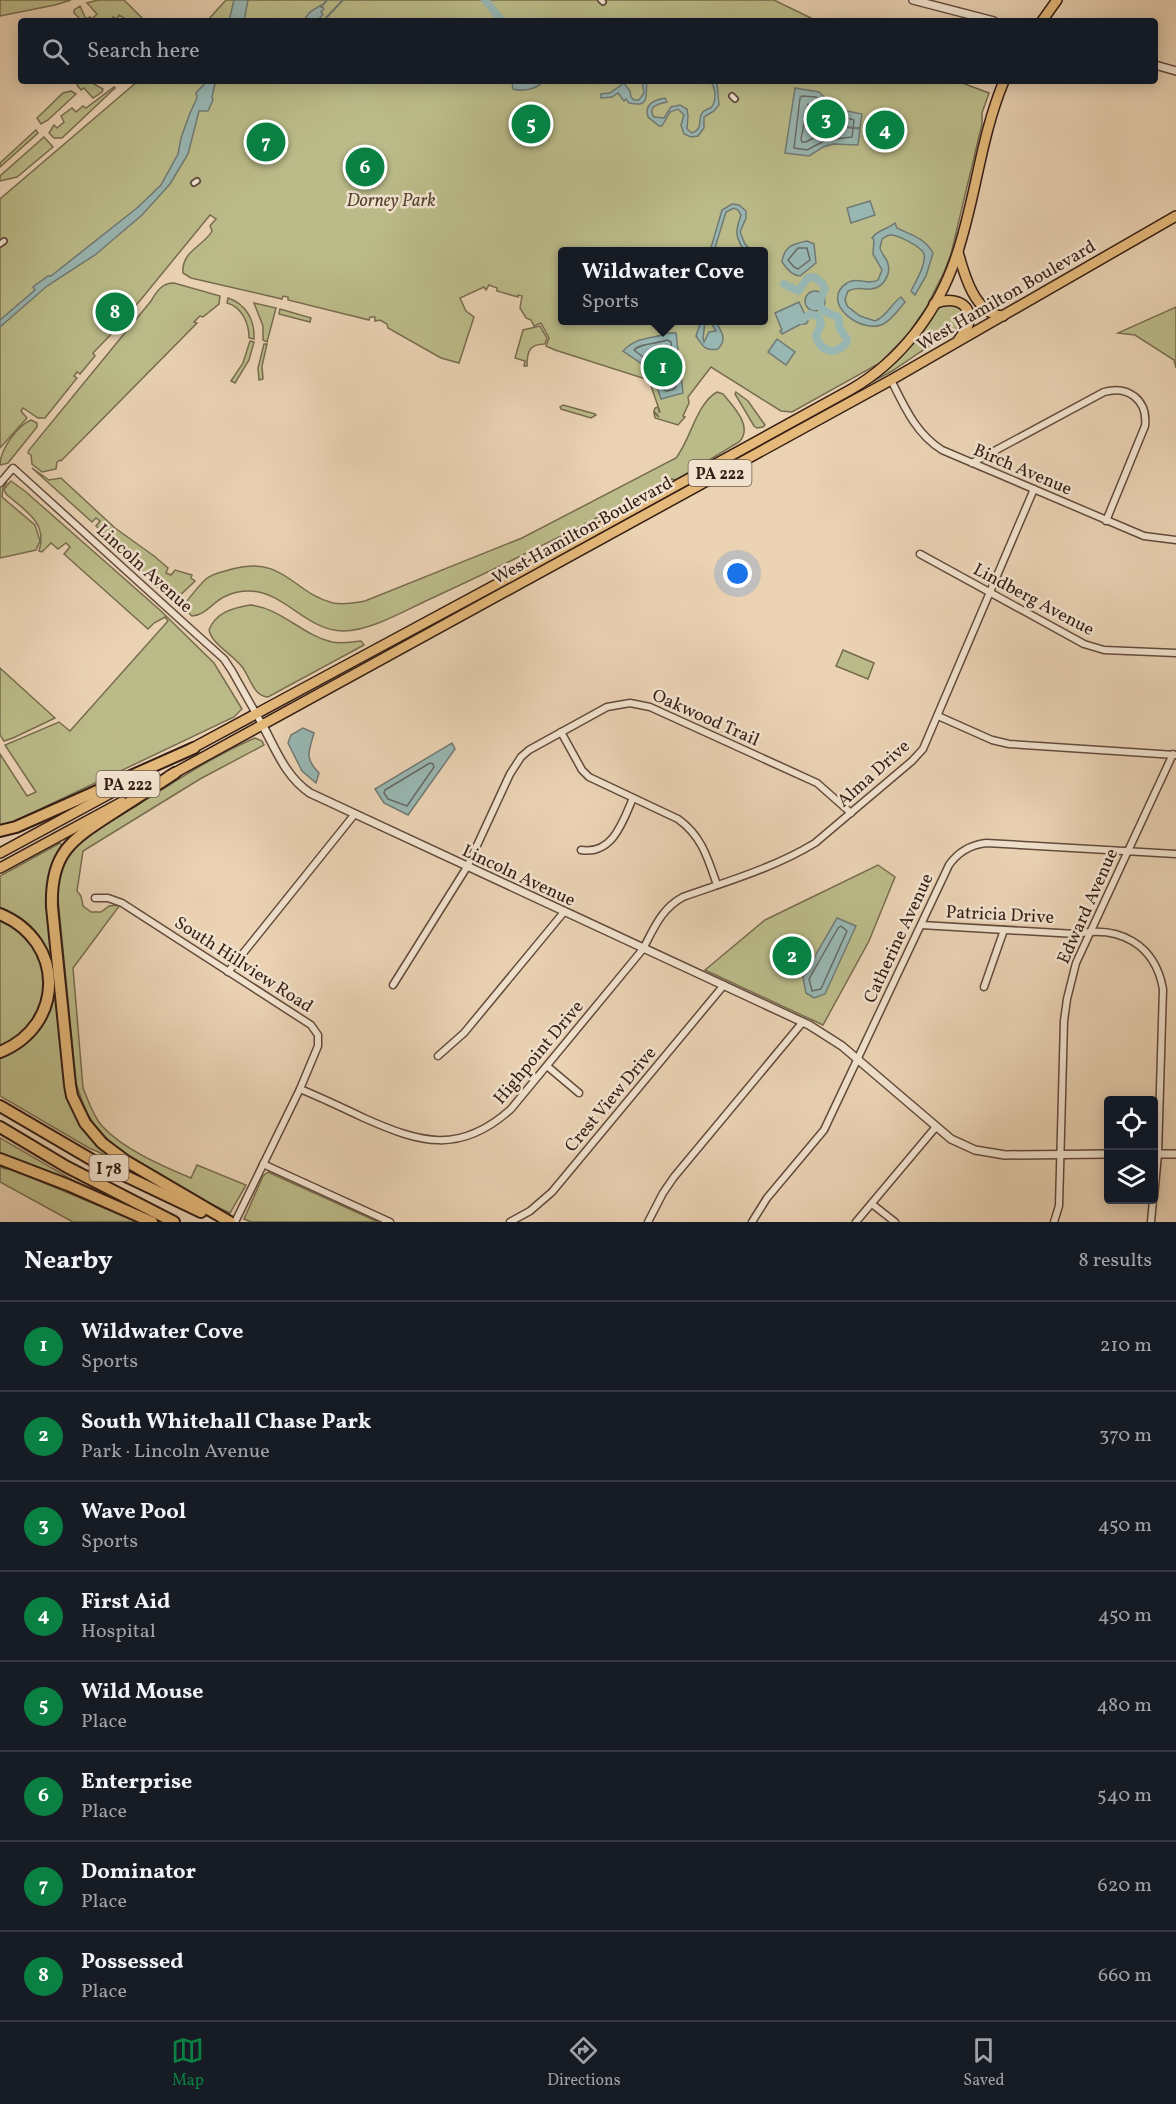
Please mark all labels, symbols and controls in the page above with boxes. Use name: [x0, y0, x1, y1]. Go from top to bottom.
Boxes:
search box: [18, 18, 1158, 84]
icon: search: [39, 35, 72, 68]
text: Search here: [87, 36, 200, 67]
pin: 3: [806, 96, 846, 142]
pin: 5: [512, 102, 550, 146]
pin: 4: [866, 108, 904, 152]
pin: 7: [246, 120, 286, 164]
pin: 6: [346, 144, 385, 190]
park label: Dorney Park: [346, 189, 436, 214]
street label: West Hamilton Boulevard: [913, 235, 1101, 358]
popup: [558, 247, 768, 325]
text: Wildwater Cove: [582, 257, 744, 288]
text: Sports: [582, 288, 639, 316]
pin: 8: [96, 290, 134, 334]
pin: 1: [644, 344, 682, 389]
street label: Birch Avenue: [969, 438, 1076, 502]
road number: PA 222: [688, 460, 752, 486]
street label: West Hamilton Boulevard: [488, 471, 678, 591]
street label: Lincoln Avenue: [90, 519, 198, 619]
street label: Lindberg Avenue: [968, 558, 1098, 643]
your location: [723, 559, 752, 588]
street label: Oakwood Trail: [648, 684, 763, 753]
street label: Alma Drive: [832, 735, 916, 814]
road number: PA 222: [96, 771, 160, 797]
street label: Lincoln Avenue: [458, 839, 579, 914]
street label: Edward Avenue: [1052, 845, 1125, 968]
street label: Catherine Avenue: [858, 870, 940, 1008]
street label: Patricia Drive: [945, 900, 1055, 931]
street label: South Hillview Road: [169, 911, 317, 1020]
pin: 2: [772, 934, 812, 978]
street label: Highpoint Drive: [488, 996, 590, 1110]
street label: Crest View Drive: [559, 1042, 663, 1158]
map controls: [1104, 1096, 1158, 1204]
button: locate: [1104, 1096, 1158, 1150]
button: layers: [1104, 1150, 1158, 1204]
road number: I 78: [90, 1155, 128, 1181]
text: Nearby: [24, 1243, 113, 1279]
text: 8 results: [1079, 1247, 1152, 1275]
text: Wildwater Cove: [81, 1317, 243, 1348]
text: 1: [39, 1332, 48, 1360]
text: 210 m: [1100, 1332, 1152, 1360]
text: Sports: [81, 1348, 138, 1376]
text: South Whitehall Chase Park: [81, 1407, 371, 1438]
text: 2: [38, 1422, 49, 1450]
text: 370 m: [1099, 1422, 1152, 1450]
text: Park · Lincoln Avenue: [81, 1438, 270, 1466]
text: Wave Pool: [81, 1497, 186, 1528]
text: 3: [38, 1512, 49, 1540]
text: 450 m: [1098, 1512, 1152, 1540]
text: Sports: [81, 1528, 138, 1556]
text: First Aid: [81, 1587, 170, 1618]
text: 4: [37, 1602, 50, 1630]
text: 450 m: [1098, 1602, 1152, 1630]
text: Hospital: [81, 1618, 156, 1646]
text: Wild Mouse: [81, 1677, 204, 1708]
text: 5: [39, 1692, 48, 1720]
text: 480 m: [1097, 1692, 1152, 1720]
text: Place: [81, 1708, 127, 1736]
text: Enterprise: [81, 1767, 192, 1798]
text: 6: [38, 1782, 49, 1810]
text: 540 m: [1097, 1782, 1152, 1810]
text: Place: [81, 1798, 127, 1826]
text: Dominator: [81, 1857, 196, 1888]
text: 7: [39, 1872, 48, 1900]
text: 620 m: [1098, 1872, 1152, 1900]
text: Place: [81, 1888, 127, 1916]
text: Possessed: [81, 1947, 184, 1978]
text: 8: [38, 1962, 49, 1990]
text: 660 m: [1098, 1962, 1152, 1990]
text: Place: [81, 1978, 127, 2006]
tab: Map: [171, 2034, 204, 2092]
tab: Directions: [547, 2034, 621, 2092]
tab: Saved: [963, 2034, 1005, 2092]

